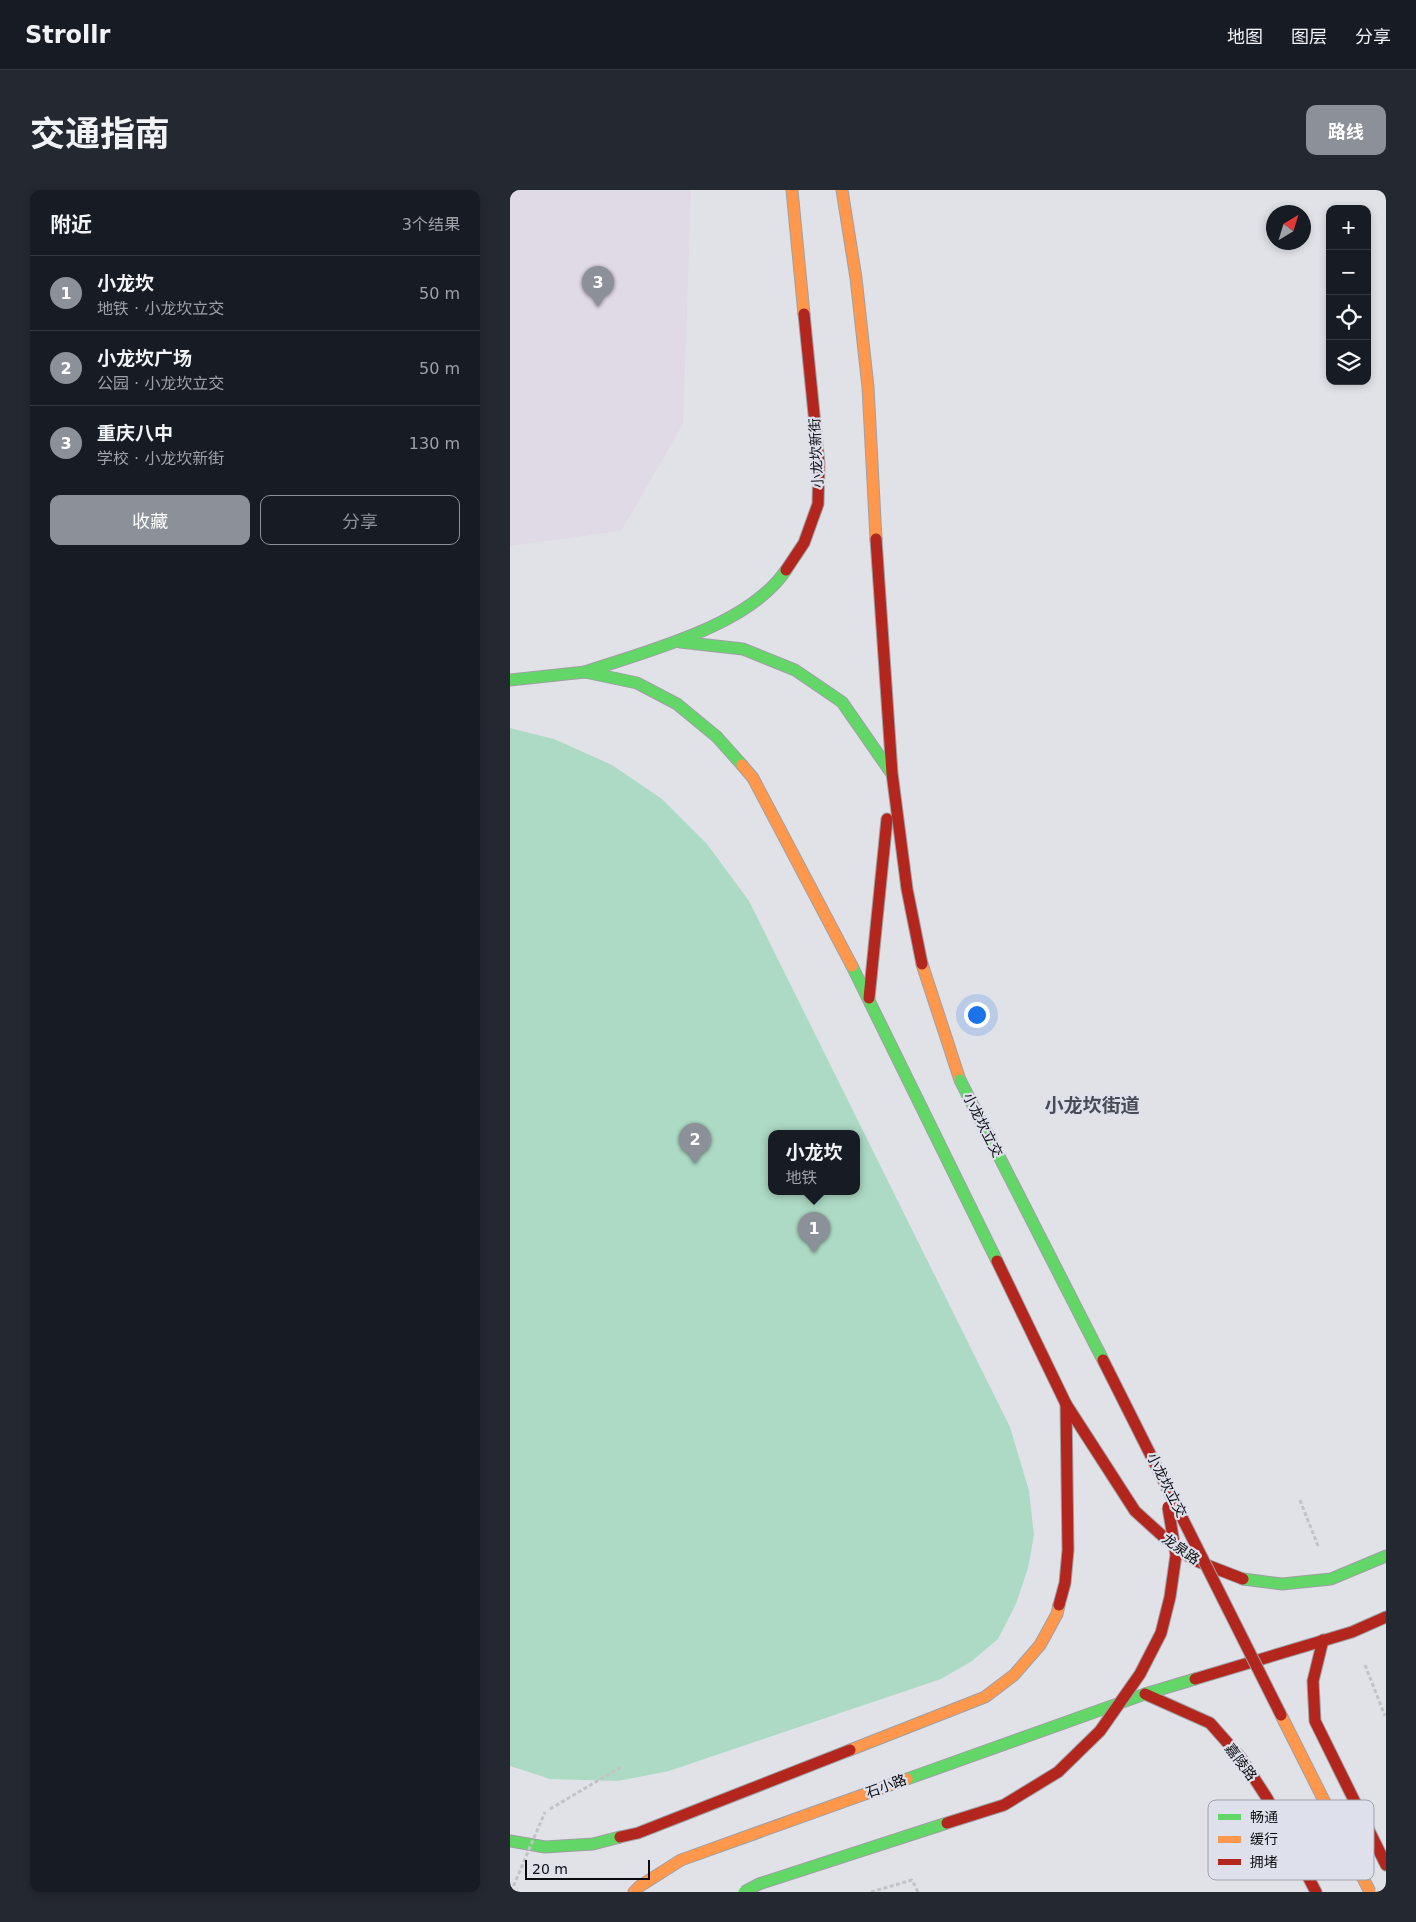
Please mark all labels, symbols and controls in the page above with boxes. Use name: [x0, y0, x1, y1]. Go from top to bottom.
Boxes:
text: Strollr: [25, 21, 110, 49]
text: 地图: [1227, 26, 1263, 47]
text: 图层: [1291, 26, 1327, 47]
text: 分享: [1355, 26, 1391, 47]
button: 路线: [1306, 105, 1386, 155]
text: 交通指南: [30, 114, 170, 154]
north arrow: [1266, 205, 1311, 250]
map controls: [1326, 205, 1371, 385]
button: +: [1326, 205, 1371, 250]
text: 附近: [50, 213, 92, 237]
text: 3个结果: [402, 215, 460, 234]
button: −: [1326, 250, 1371, 295]
pin: 3: [582, 266, 614, 307]
text: 小龙坎: [97, 272, 154, 294]
text: 1: [60, 284, 72, 303]
text: 50 m: [419, 284, 460, 303]
button: locate: [1326, 295, 1371, 340]
text: 地铁 · 小龙坎立交: [97, 299, 224, 318]
button: layers: [1326, 340, 1371, 385]
text: 小龙坎广场: [97, 347, 192, 369]
text: 2: [60, 359, 72, 378]
text: 50 m: [419, 359, 460, 378]
text: 公园 · 小龙坎立交: [97, 374, 224, 393]
street label: 小龙坎新街: [806, 418, 826, 488]
text: 重庆八中: [97, 422, 173, 444]
text: 3: [60, 434, 72, 453]
text: 130 m: [409, 434, 460, 453]
text: 学校 · 小龙坎新街: [97, 449, 224, 468]
button: 收藏: [50, 495, 250, 545]
button: 分享: [260, 495, 460, 545]
your location: [964, 1002, 990, 1028]
street label: 小龙坎立交: [960, 1090, 1006, 1160]
district label: 小龙坎街道: [1044, 1094, 1140, 1116]
pin: 2: [679, 1123, 711, 1164]
popup: [768, 1130, 860, 1195]
text: 小龙坎: [785, 1141, 843, 1163]
text: 地铁: [785, 1168, 818, 1187]
pin: 1: [798, 1212, 830, 1253]
street label: 小龙坎立交: [1144, 1450, 1190, 1520]
street label: 龙泉路: [1159, 1530, 1203, 1568]
street label: 嘉陵路: [1222, 1740, 1260, 1784]
street label: 石小路: [864, 1771, 908, 1801]
legend: [1208, 1800, 1374, 1880]
text: 畅通: [1250, 1809, 1278, 1825]
text: 缓行: [1250, 1831, 1278, 1847]
text: 拥堵: [1250, 1854, 1278, 1870]
scale bar: [525, 1857, 650, 1880]
text: 20 m: [532, 1861, 568, 1877]

